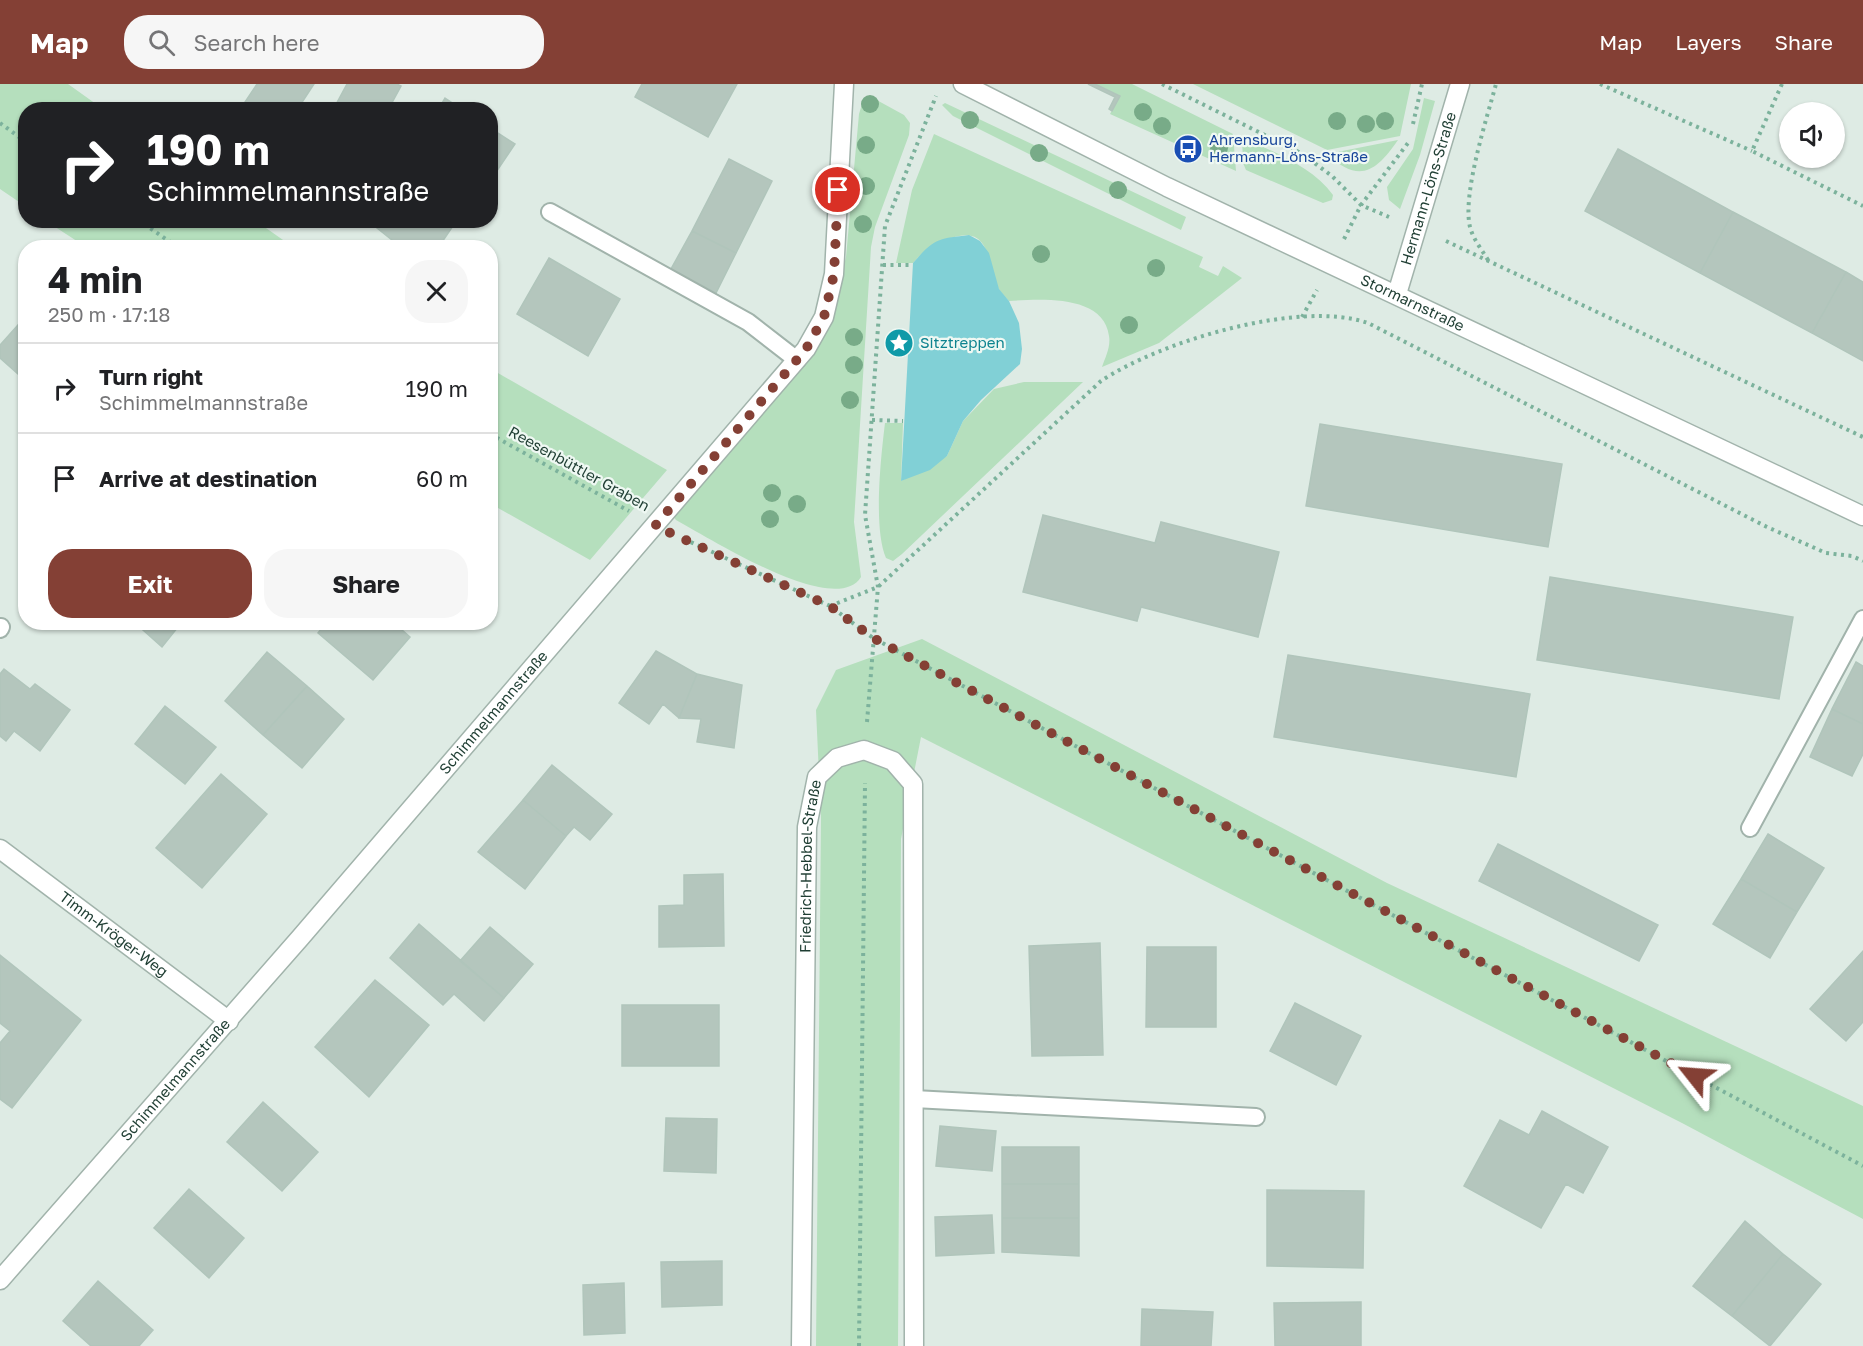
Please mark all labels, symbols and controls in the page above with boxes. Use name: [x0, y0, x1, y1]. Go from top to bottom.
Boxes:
search box: [124, 15, 544, 69]
text: Map: [30, 26, 88, 59]
icon: search: [145, 26, 178, 59]
text: Search here: [193, 29, 319, 56]
text: Map: [1599, 29, 1642, 55]
text: Layers: [1675, 29, 1742, 55]
text: Share: [1775, 29, 1833, 55]
map controls: [1779, 102, 1845, 168]
button: sound: [1779, 102, 1845, 168]
street label: Hermann-Löns-Straße: [1396, 109, 1459, 267]
text: 190 m: [147, 124, 270, 174]
icon: right: [48, 126, 126, 204]
place label: Ahrensburg, Hermann-Löns-Straße: [1209, 130, 1368, 165]
bus stop icon: Ahrensburg, Hermann-Löns-Straße: [1172, 133, 1204, 165]
pin: [812, 164, 863, 215]
icon: arrive: [821, 173, 854, 206]
text: Schimmelmannstraße: [147, 175, 429, 207]
text: 4 min: [48, 258, 143, 301]
button: close: [405, 260, 468, 323]
street label: Stormarnstraße: [1358, 270, 1468, 334]
text: 250 m · 17:18: [48, 302, 171, 326]
place icon: Sitztreppen: [883, 327, 915, 359]
place label: Sitztreppen: [920, 333, 1005, 351]
text: Turn right: [99, 363, 203, 390]
icon: right: [48, 372, 81, 405]
text: 190 m: [405, 375, 468, 402]
text: Schimmelmannstraße: [99, 390, 308, 414]
street label: Reesenbüttler Graben: [506, 422, 653, 514]
icon: arrive: [48, 462, 81, 495]
text: Arrive at destination: [99, 465, 317, 492]
text: 60 m: [416, 465, 468, 492]
button: Exit: [48, 549, 252, 618]
button: Share: [264, 549, 468, 618]
street label: Schimmelmannstraße: [435, 646, 551, 777]
street label: Friedrich-Hebbel-Straße: [796, 778, 824, 953]
street label: Timm-Kröger-Weg: [56, 887, 172, 980]
street label: Schimmelmannstraße: [116, 1014, 233, 1144]
position arrow: [1663, 1044, 1727, 1108]

